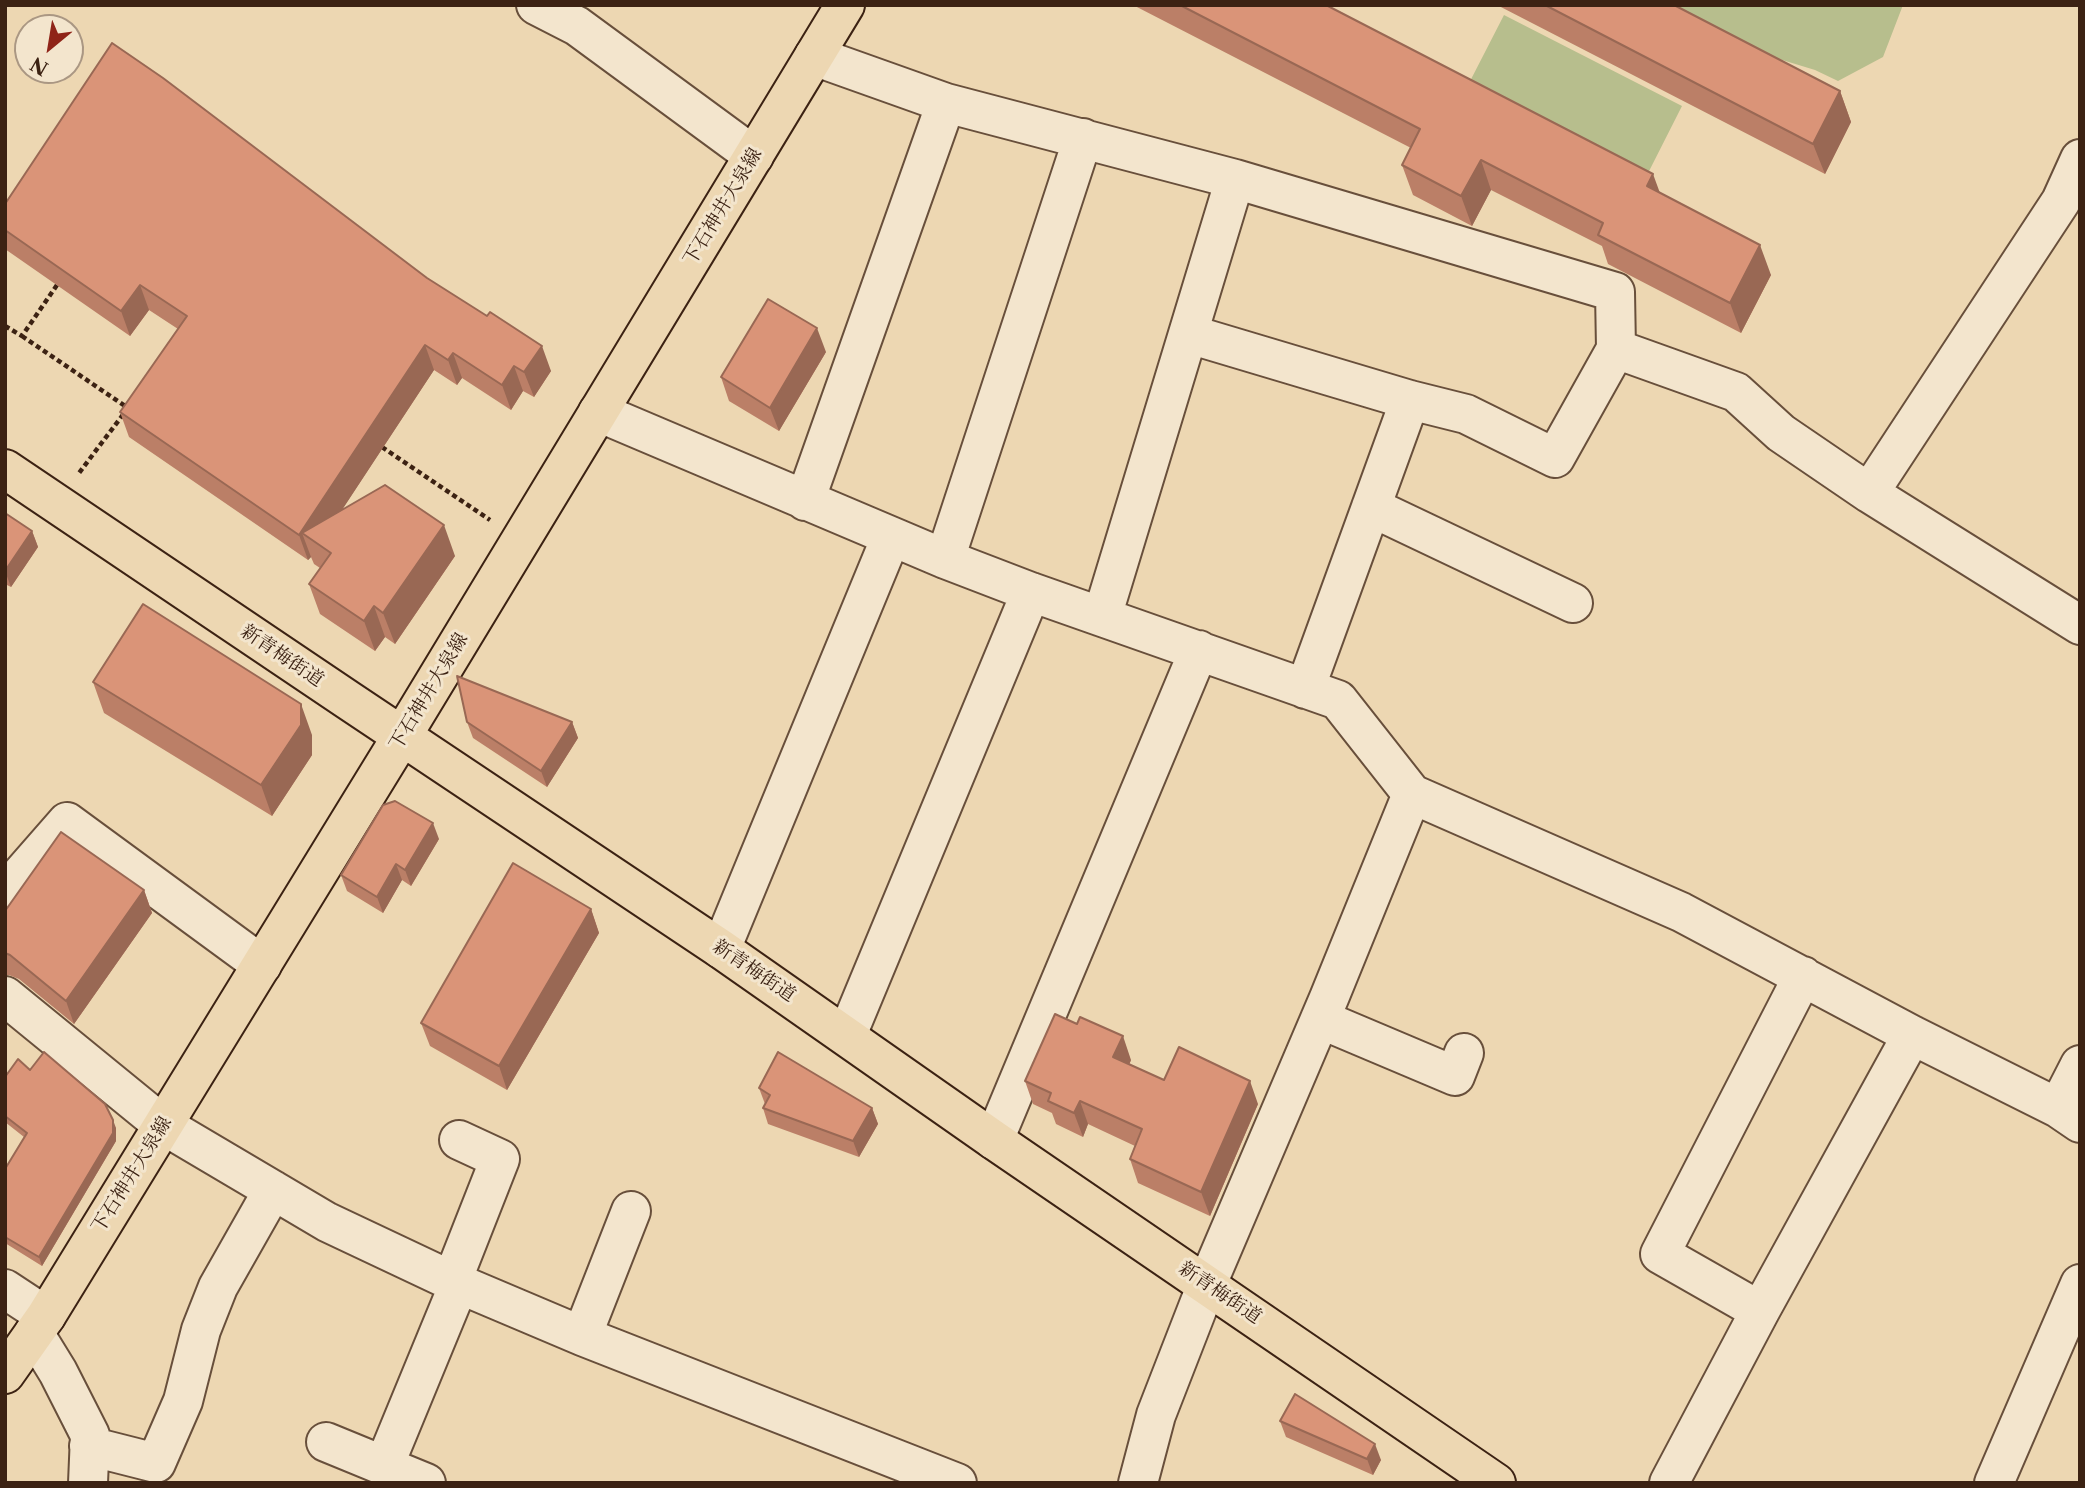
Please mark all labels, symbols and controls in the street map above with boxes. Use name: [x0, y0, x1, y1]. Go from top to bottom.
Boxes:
north arrow: [14, 14, 84, 84]
text: N: [26, 52, 52, 80]
street label: 下石神井大泉線: [679, 144, 767, 270]
street label: 新青梅街道: [236, 620, 328, 692]
street label: 下石神井大泉線: [385, 629, 473, 755]
street label: 新青梅街道: [708, 935, 800, 1007]
street label: 下石神井大泉線: [87, 1113, 177, 1237]
street label: 新青梅街道: [1174, 1257, 1266, 1329]

